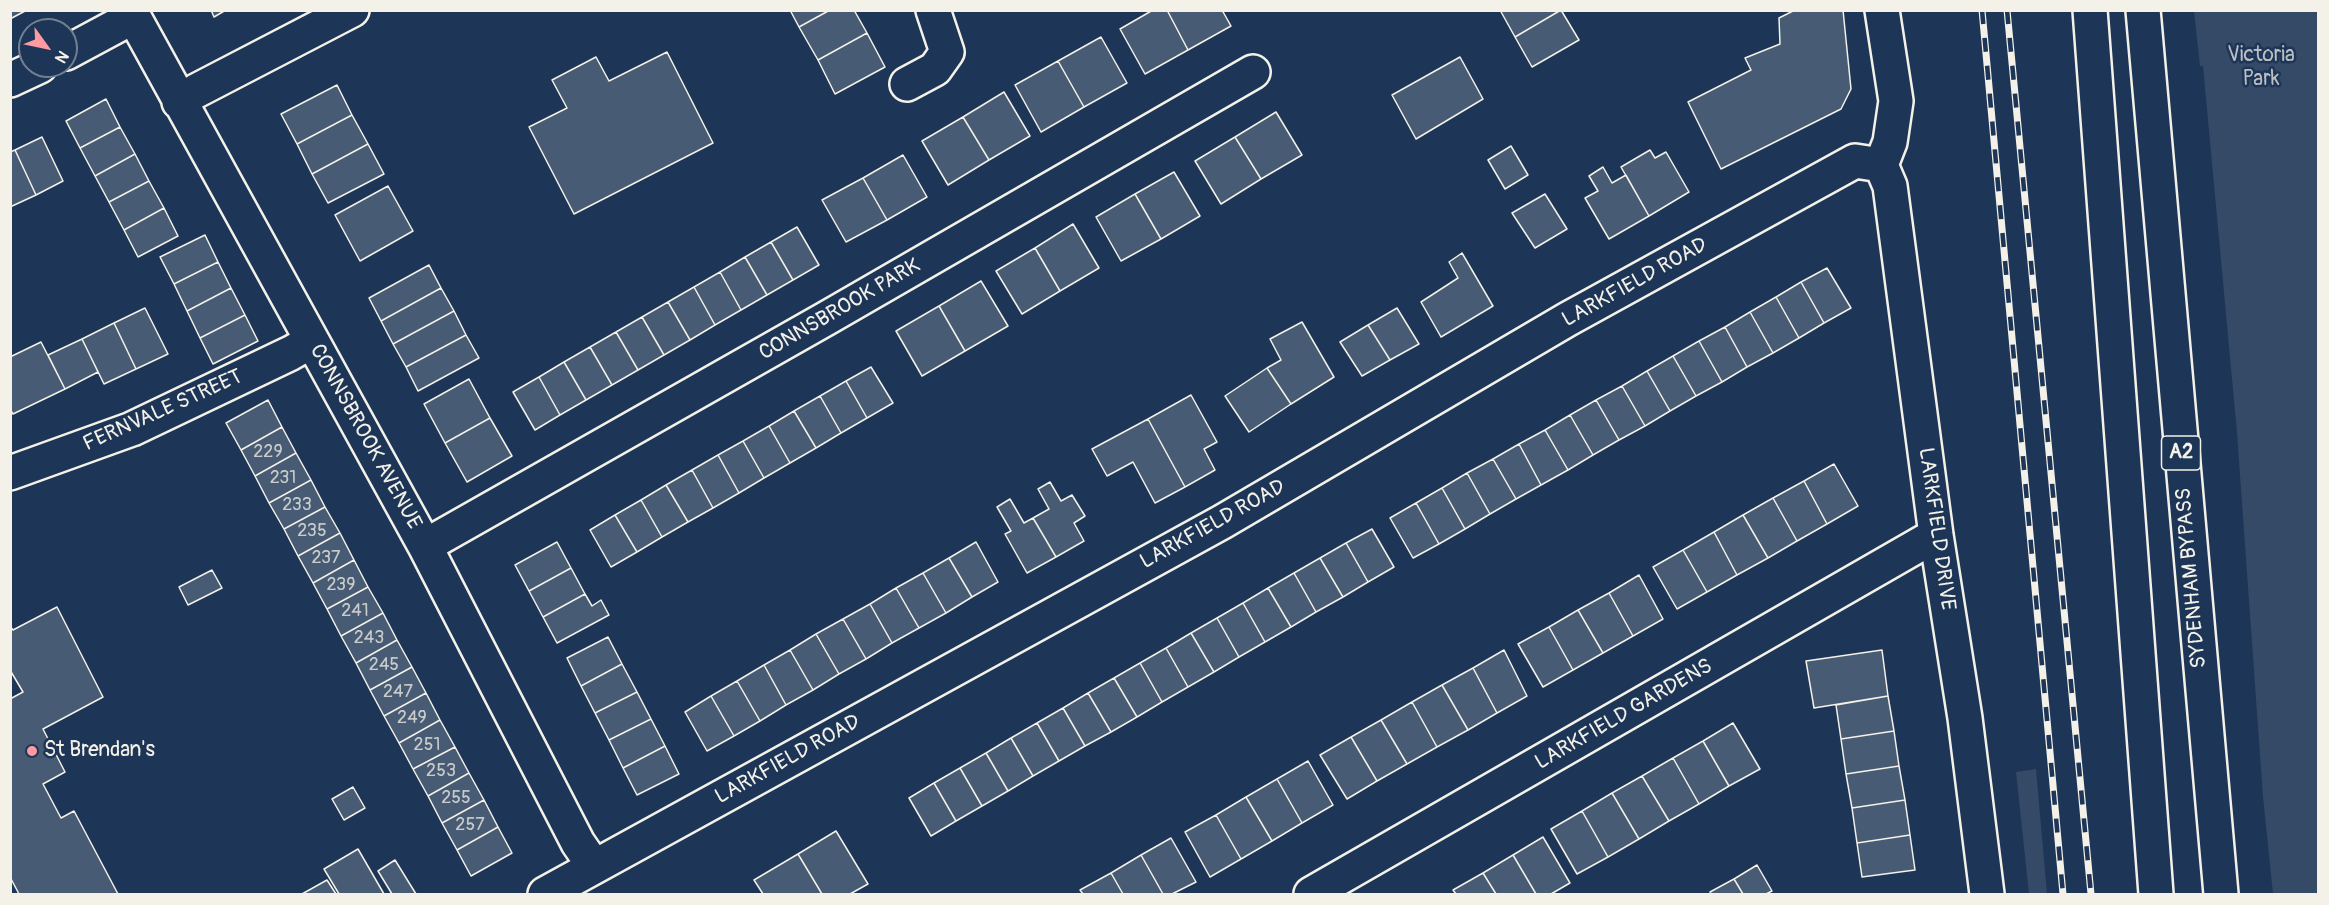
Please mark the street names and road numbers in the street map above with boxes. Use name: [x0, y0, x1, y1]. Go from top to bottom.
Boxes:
street label: LARKFIELD ROAD: [1558, 233, 1712, 333]
street label: CONNSBROOK PARK: [755, 254, 925, 366]
street label: CONNSBROOK AVENUE: [304, 340, 426, 534]
street label: FERNVALE STREET: [80, 365, 246, 457]
road number: A2: [2162, 436, 2200, 470]
street label: LARKFIELD DRIVE: [1912, 446, 1960, 612]
street label: LARKFIELD ROAD: [1136, 475, 1290, 575]
street label: SYDENHAM BYPASS: [2172, 487, 2212, 669]
street label: LARKFIELD GARDENS: [1531, 654, 1717, 776]
street label: LARKFIELD ROAD: [711, 710, 865, 810]

